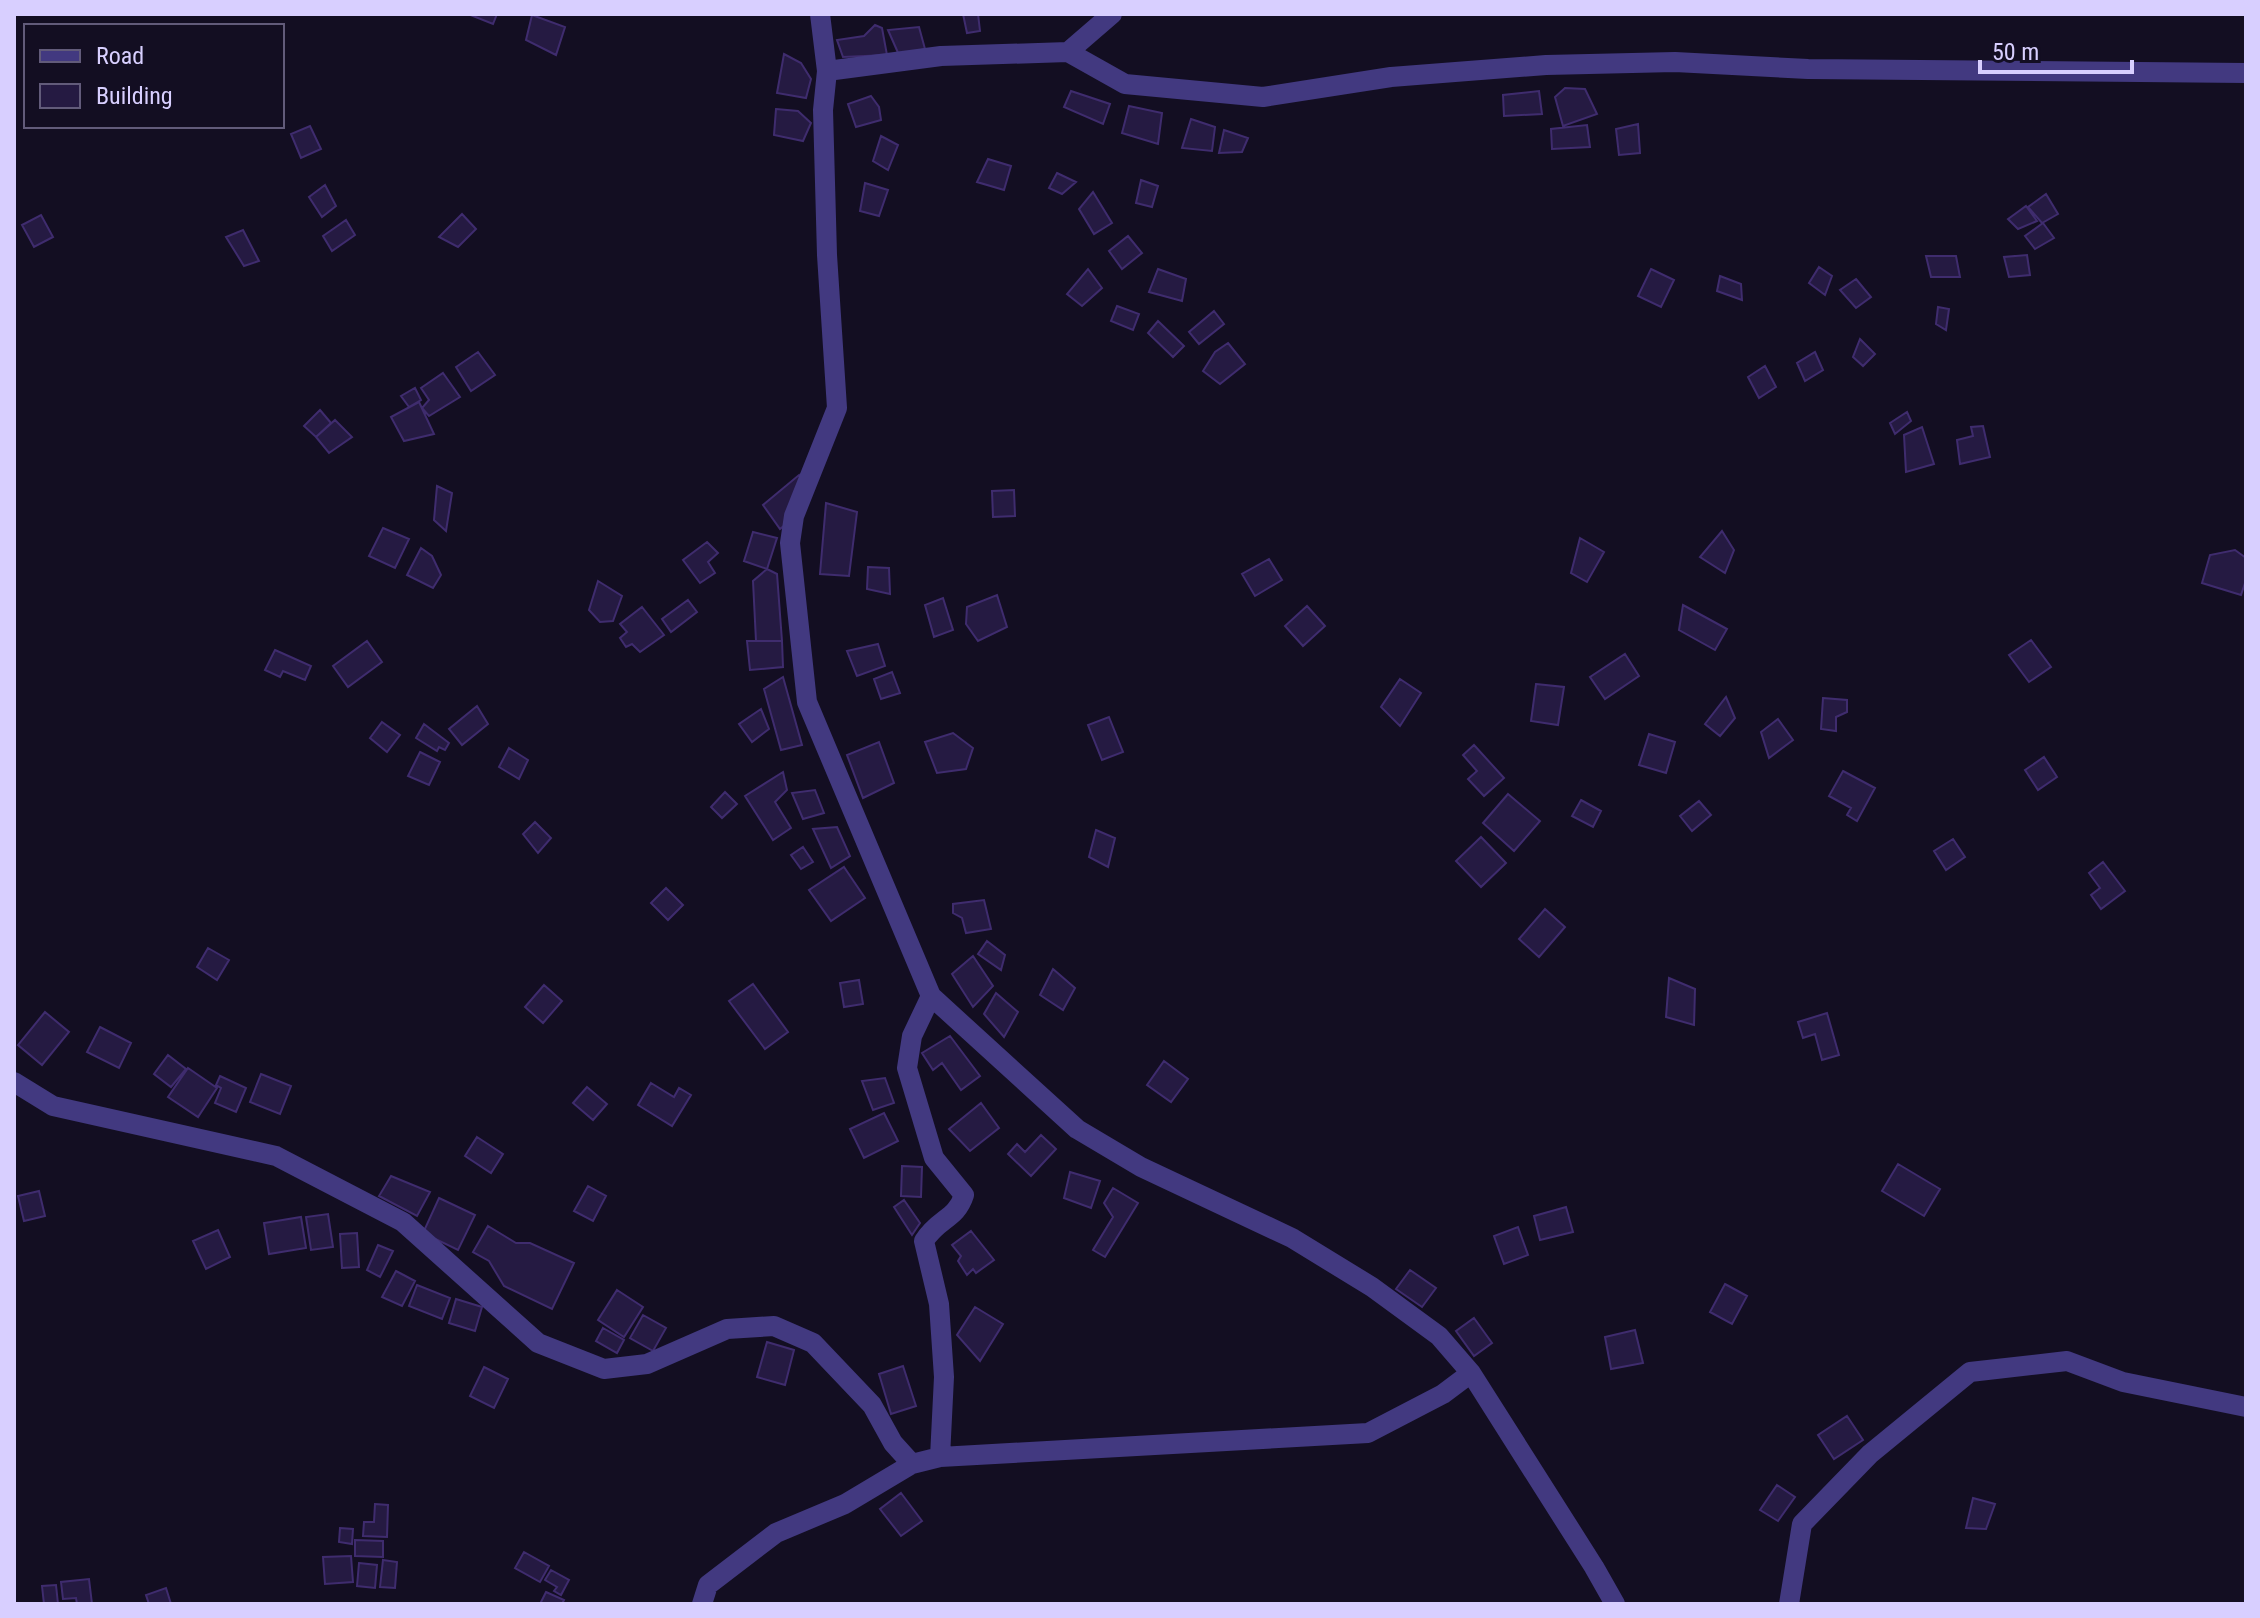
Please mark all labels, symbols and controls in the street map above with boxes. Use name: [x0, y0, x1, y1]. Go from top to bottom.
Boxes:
legend: [24, 24, 284, 128]
scale bar: [1980, 24, 2132, 74]
text: 50 m: [1992, 38, 2039, 66]
text: Road: [96, 42, 144, 70]
text: Building: [96, 82, 173, 110]

